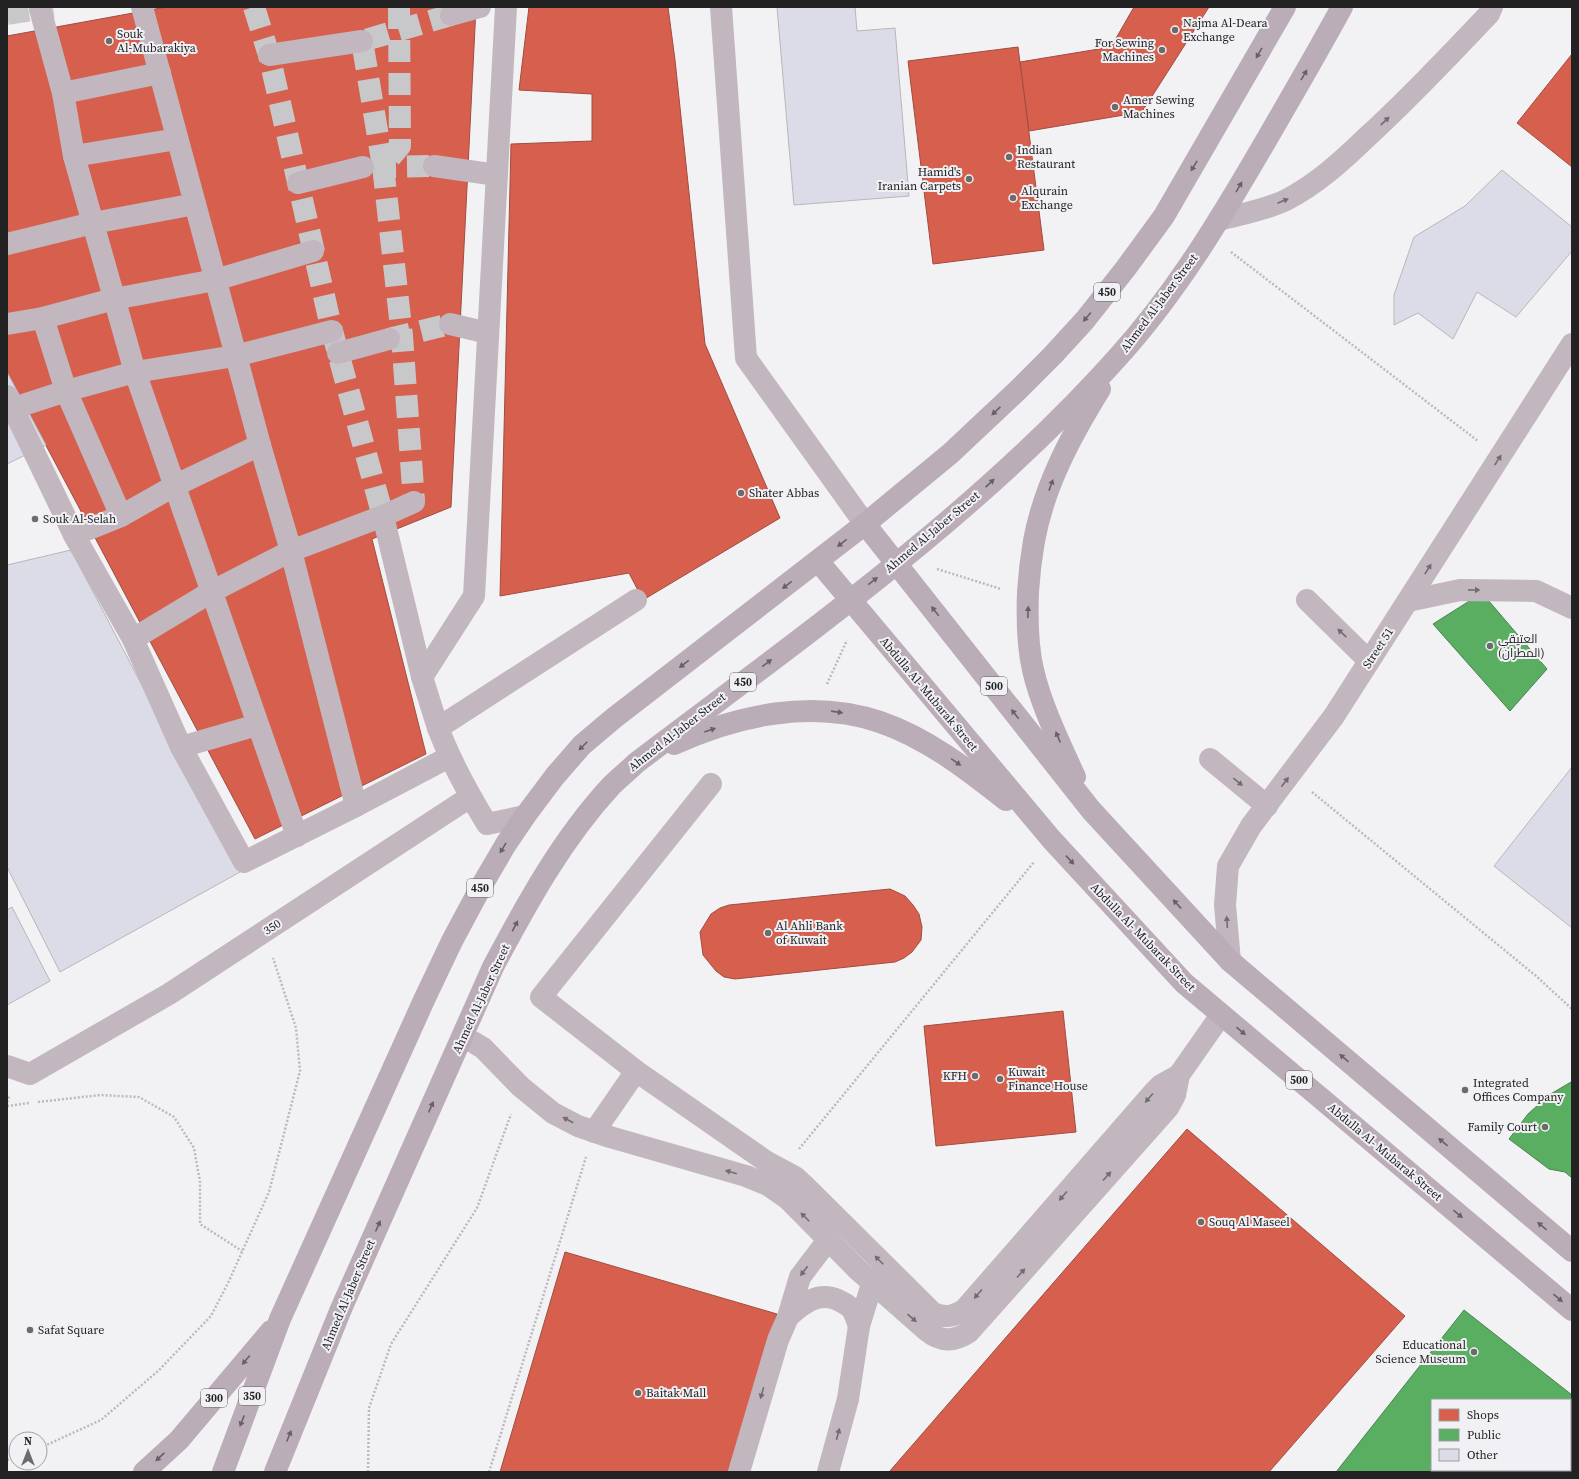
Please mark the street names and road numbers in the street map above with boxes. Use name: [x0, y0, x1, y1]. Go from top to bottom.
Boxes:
street label: Ahmed Al-Jaber Street: [1117, 251, 1201, 355]
road number: 450: [1094, 283, 1120, 301]
street label: Ahmed Al-Jaber Street: [881, 488, 983, 576]
street label: Street 51: [1359, 624, 1397, 672]
street label: Abdulla Al- Mubarak Street: [876, 633, 982, 755]
road number: 450: [730, 673, 756, 691]
road number: 500: [981, 677, 1007, 695]
street label: Ahmed Al-Jaber Street: [625, 689, 729, 775]
road number: 450: [467, 879, 493, 897]
street label: Abdulla Al- Mubarak Street: [1087, 879, 1199, 995]
street label: 350: [260, 915, 284, 939]
street label: Ahmed Al-Jaber Street: [449, 942, 513, 1056]
road number: 500: [1286, 1071, 1312, 1089]
street label: Abdulla Al- Mubarak Street: [1324, 1099, 1446, 1205]
street label: Ahmed Al-Jaber Street: [317, 1237, 379, 1353]
road number: 350: [239, 1387, 265, 1405]
road number: 300: [201, 1389, 227, 1407]

